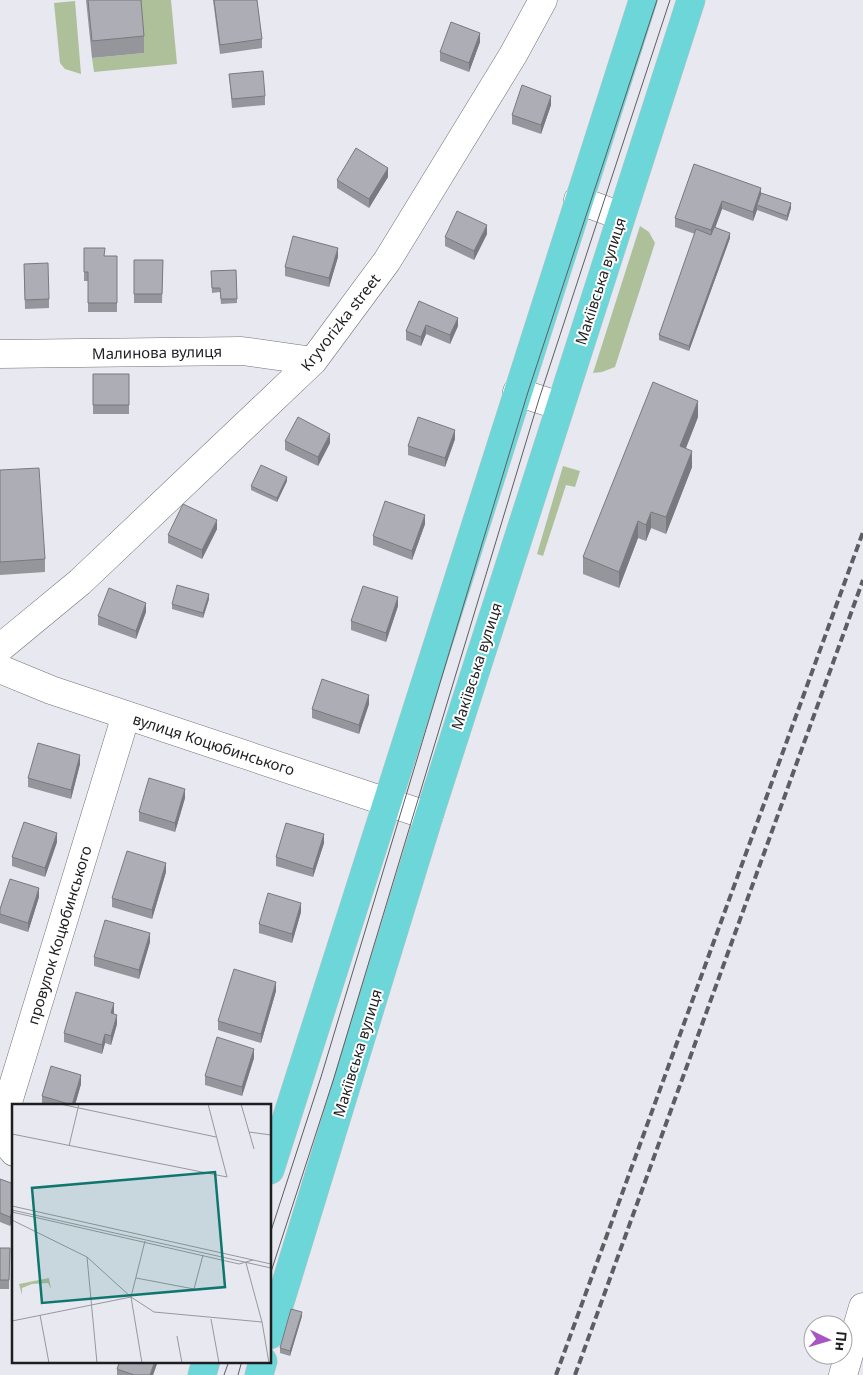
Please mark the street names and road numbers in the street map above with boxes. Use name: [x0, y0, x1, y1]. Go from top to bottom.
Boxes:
street label: Макіївська вулиця: [570, 215, 630, 347]
street label: Kryvorizka street: [296, 269, 385, 375]
street label: Малинова вулиця: [92, 341, 222, 363]
street label: Макіївська вулиця: [446, 600, 506, 732]
street label: вулиця Коцюбинського: [130, 708, 298, 780]
street label: провулок Коцюбинського: [22, 843, 96, 1027]
street label: Макіївська вулиця: [328, 987, 386, 1119]

